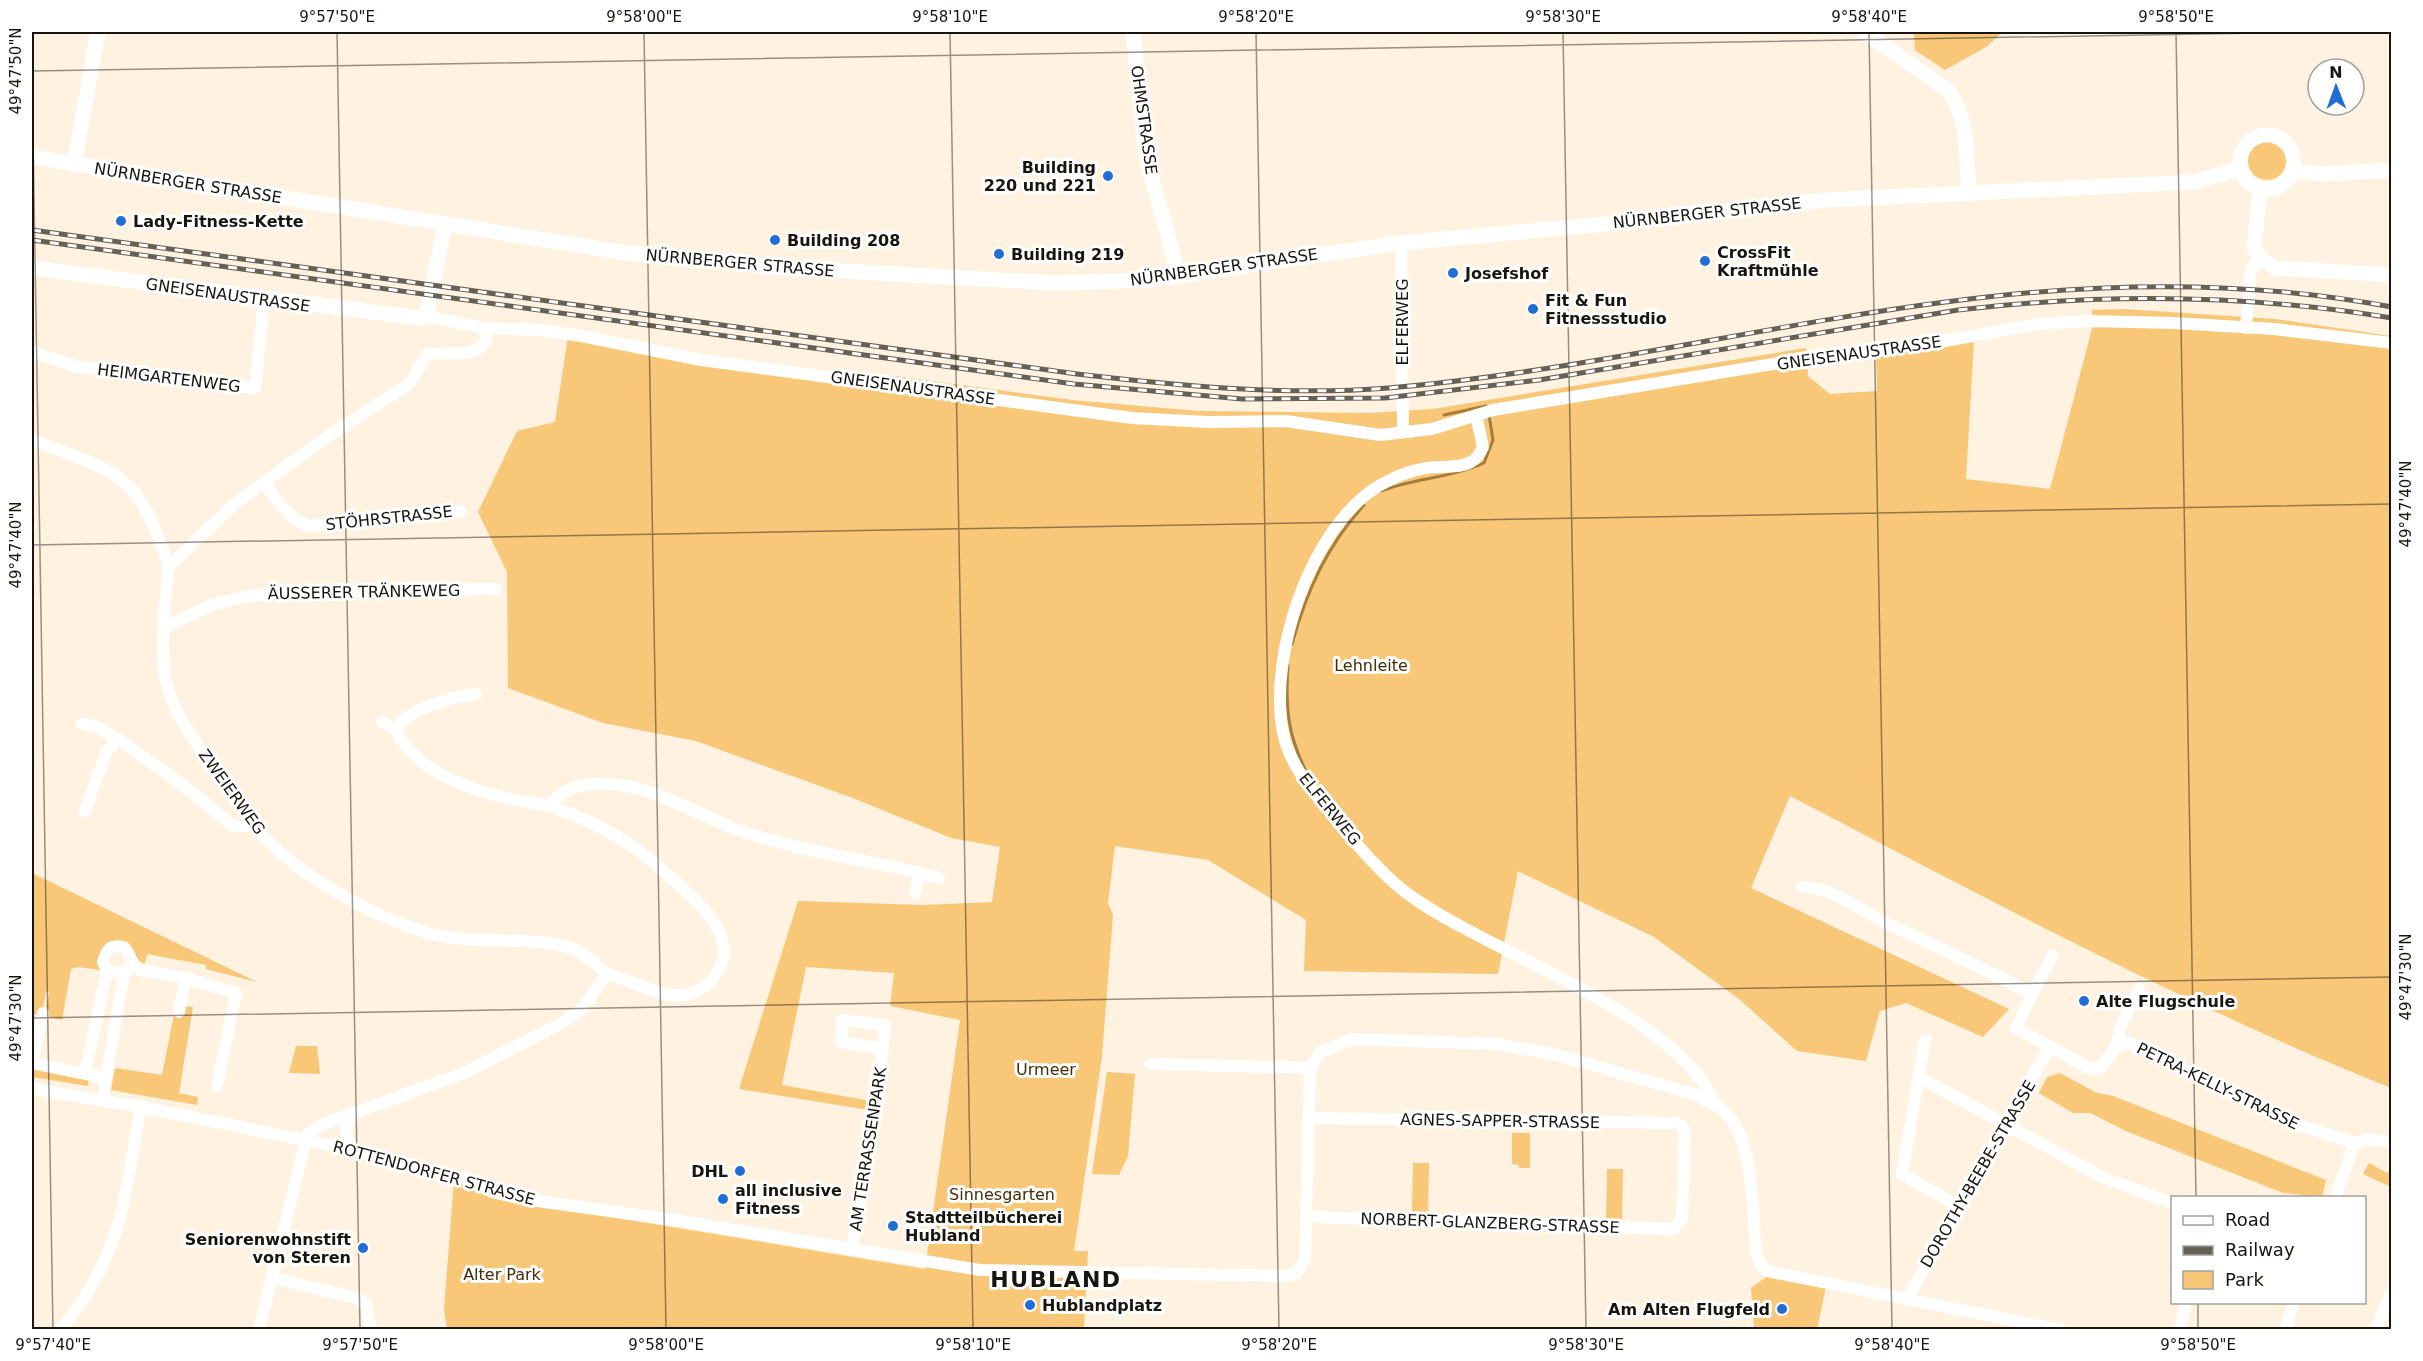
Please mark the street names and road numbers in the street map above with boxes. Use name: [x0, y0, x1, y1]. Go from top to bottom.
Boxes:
street label: OHMSTRASSE: [1127, 64, 1161, 176]
street label: NÜRNBERGER STRASSE: [93, 159, 283, 207]
street label: NÜRNBERGER STRASSE: [1612, 194, 1802, 232]
street label: NÜRNBERGER STRASSE: [1129, 244, 1319, 290]
street label: NÜRNBERGER STRASSE: [645, 245, 835, 281]
street label: GNEISENAUSTRASSE: [145, 274, 311, 316]
street label: ELFERWEG: [1393, 278, 1412, 366]
street label: GNEISENAUSTRASSE: [1776, 332, 1942, 374]
street label: HEIMGARTENWEG: [96, 360, 242, 396]
street label: GNEISENAUSTRASSE: [830, 367, 996, 409]
street label: STÖHRSTRASSE: [325, 502, 453, 534]
street label: ÄUSSERER TRÄNKEWEG: [268, 581, 460, 603]
street label: ZWEIERWEG: [195, 746, 269, 838]
street label: ELFERWEG: [1295, 769, 1365, 849]
street label: PETRA-KELLY-STRASSE: [2134, 1038, 2302, 1134]
street label: AM TERRASSENPARK: [846, 1065, 890, 1232]
street label: DOROTHY-BEEBE-STRASSE: [1916, 1077, 2040, 1271]
street label: AGNES-SAPPER-STRASSE: [1400, 1110, 1600, 1132]
street label: ROTTENDORFER STRASSE: [331, 1137, 537, 1209]
street label: NORBERT-GLANZBERG-STRASSE: [1360, 1209, 1620, 1237]

